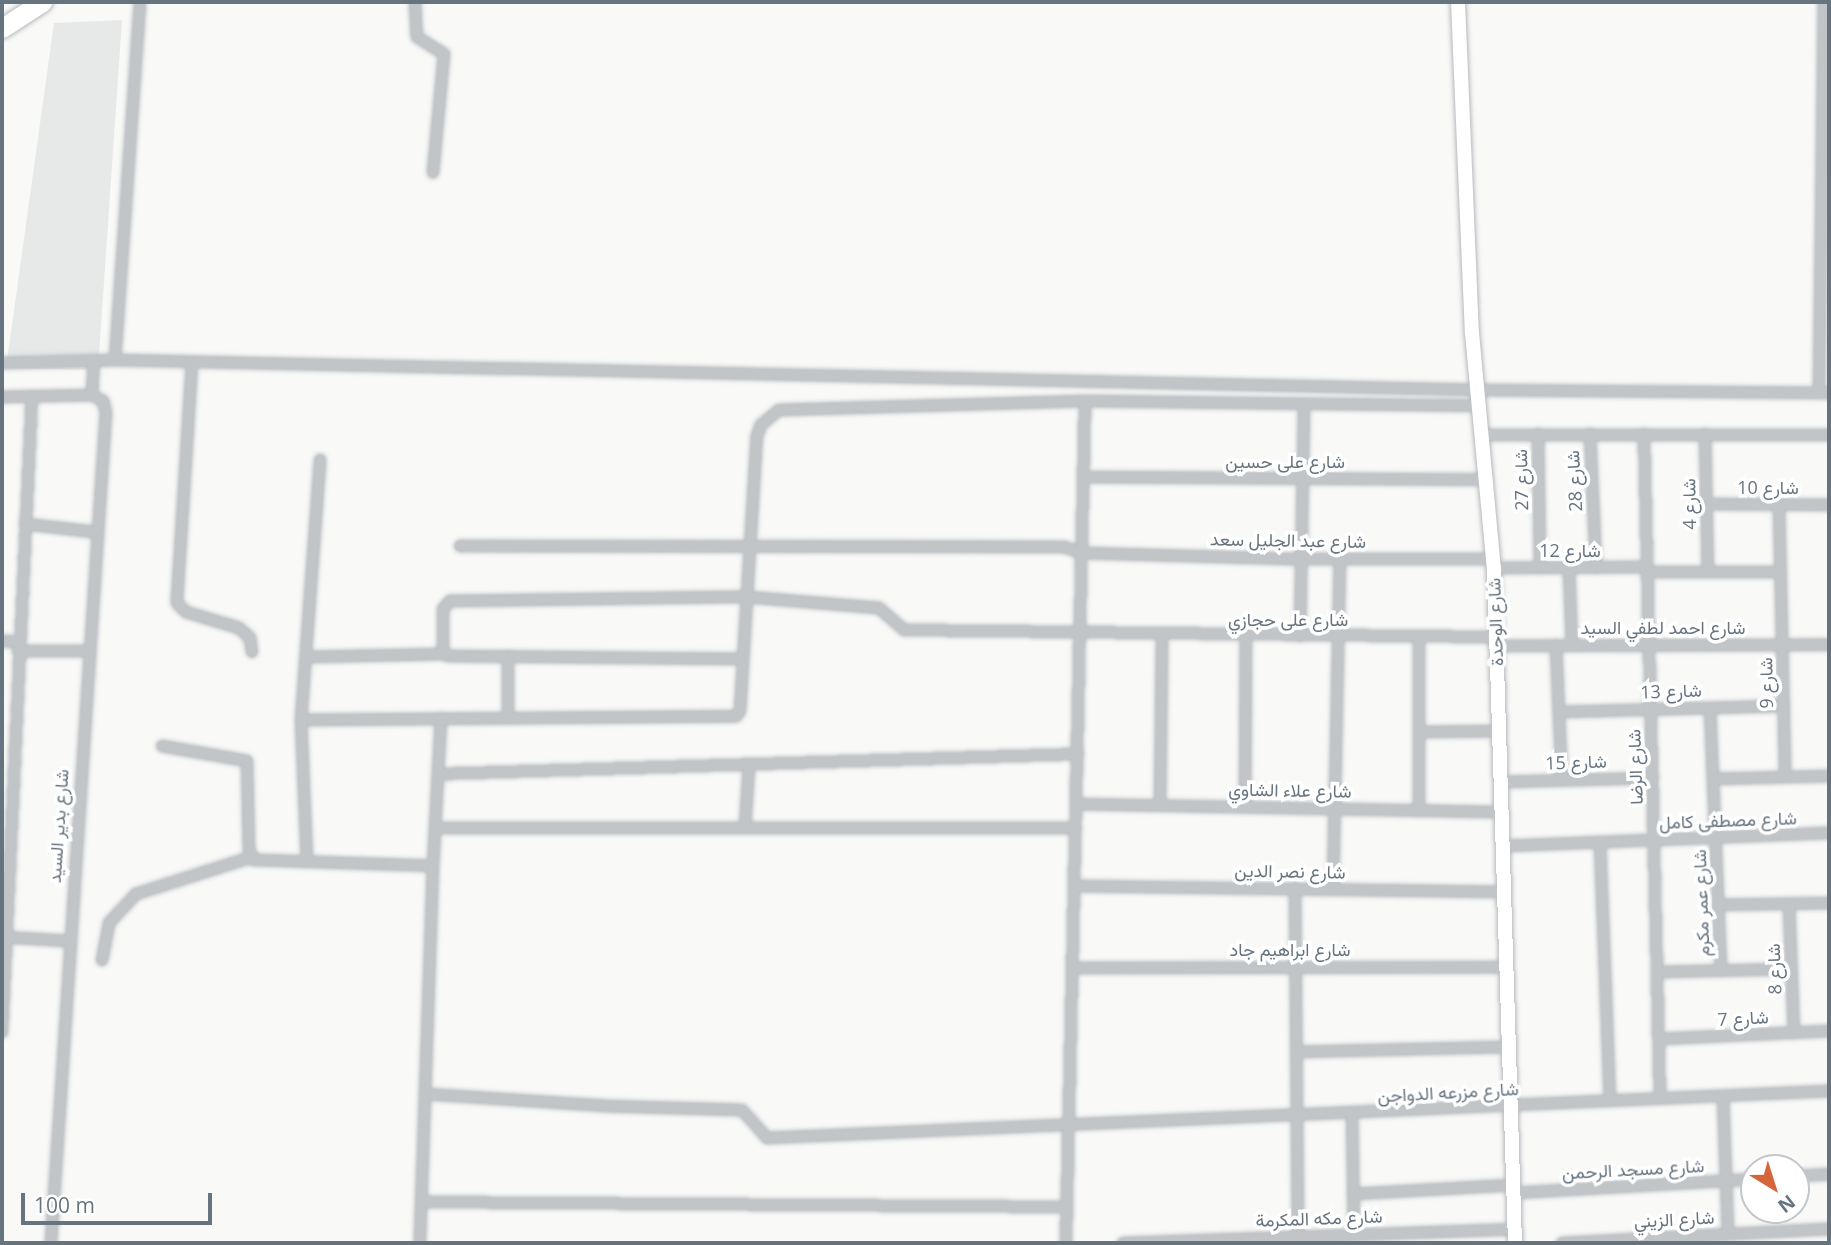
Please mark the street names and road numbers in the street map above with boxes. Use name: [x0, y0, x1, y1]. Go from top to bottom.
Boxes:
street label: شارع 27: [1510, 449, 1532, 511]
street label: شارع على حسين: [1225, 450, 1345, 472]
street label: شارع 28: [1562, 450, 1586, 512]
street label: شارع 10: [1737, 476, 1799, 498]
street label: شارع 4: [1678, 478, 1700, 530]
street label: شارع عبد الجليل سعد: [1210, 528, 1366, 552]
street label: شارع 12: [1539, 539, 1601, 561]
street label: شارع الوحدة: [1483, 578, 1507, 666]
street label: شارع على حجازي: [1228, 608, 1348, 630]
street label: شارع احمد لطفي السيد: [1581, 616, 1745, 638]
street label: شارع 9: [1755, 657, 1777, 709]
street label: شارع 13: [1640, 679, 1702, 703]
street label: شارع الرضا: [1623, 729, 1647, 805]
street label: شارع 15: [1545, 750, 1607, 774]
street label: شارع بدير السيد: [43, 768, 73, 884]
street label: شارع علاء الشاوي: [1228, 778, 1352, 802]
street label: شارع مصطفى كامل: [1659, 807, 1797, 833]
street label: شارع عمر مكرم: [1688, 849, 1714, 957]
street label: شارع نصر الدين: [1234, 859, 1346, 883]
street label: شارع ابراهيم جاد: [1230, 938, 1350, 960]
street label: شارع 8: [1762, 943, 1786, 995]
street label: شارع 7: [1717, 1006, 1769, 1030]
street label: شارع مزرعه الدواجن: [1377, 1078, 1519, 1106]
street label: شارع مسجد الرحمن: [1561, 1154, 1705, 1184]
street label: شارع مكه المكرمة: [1255, 1205, 1383, 1231]
street label: شارع الزيني: [1633, 1206, 1715, 1232]

